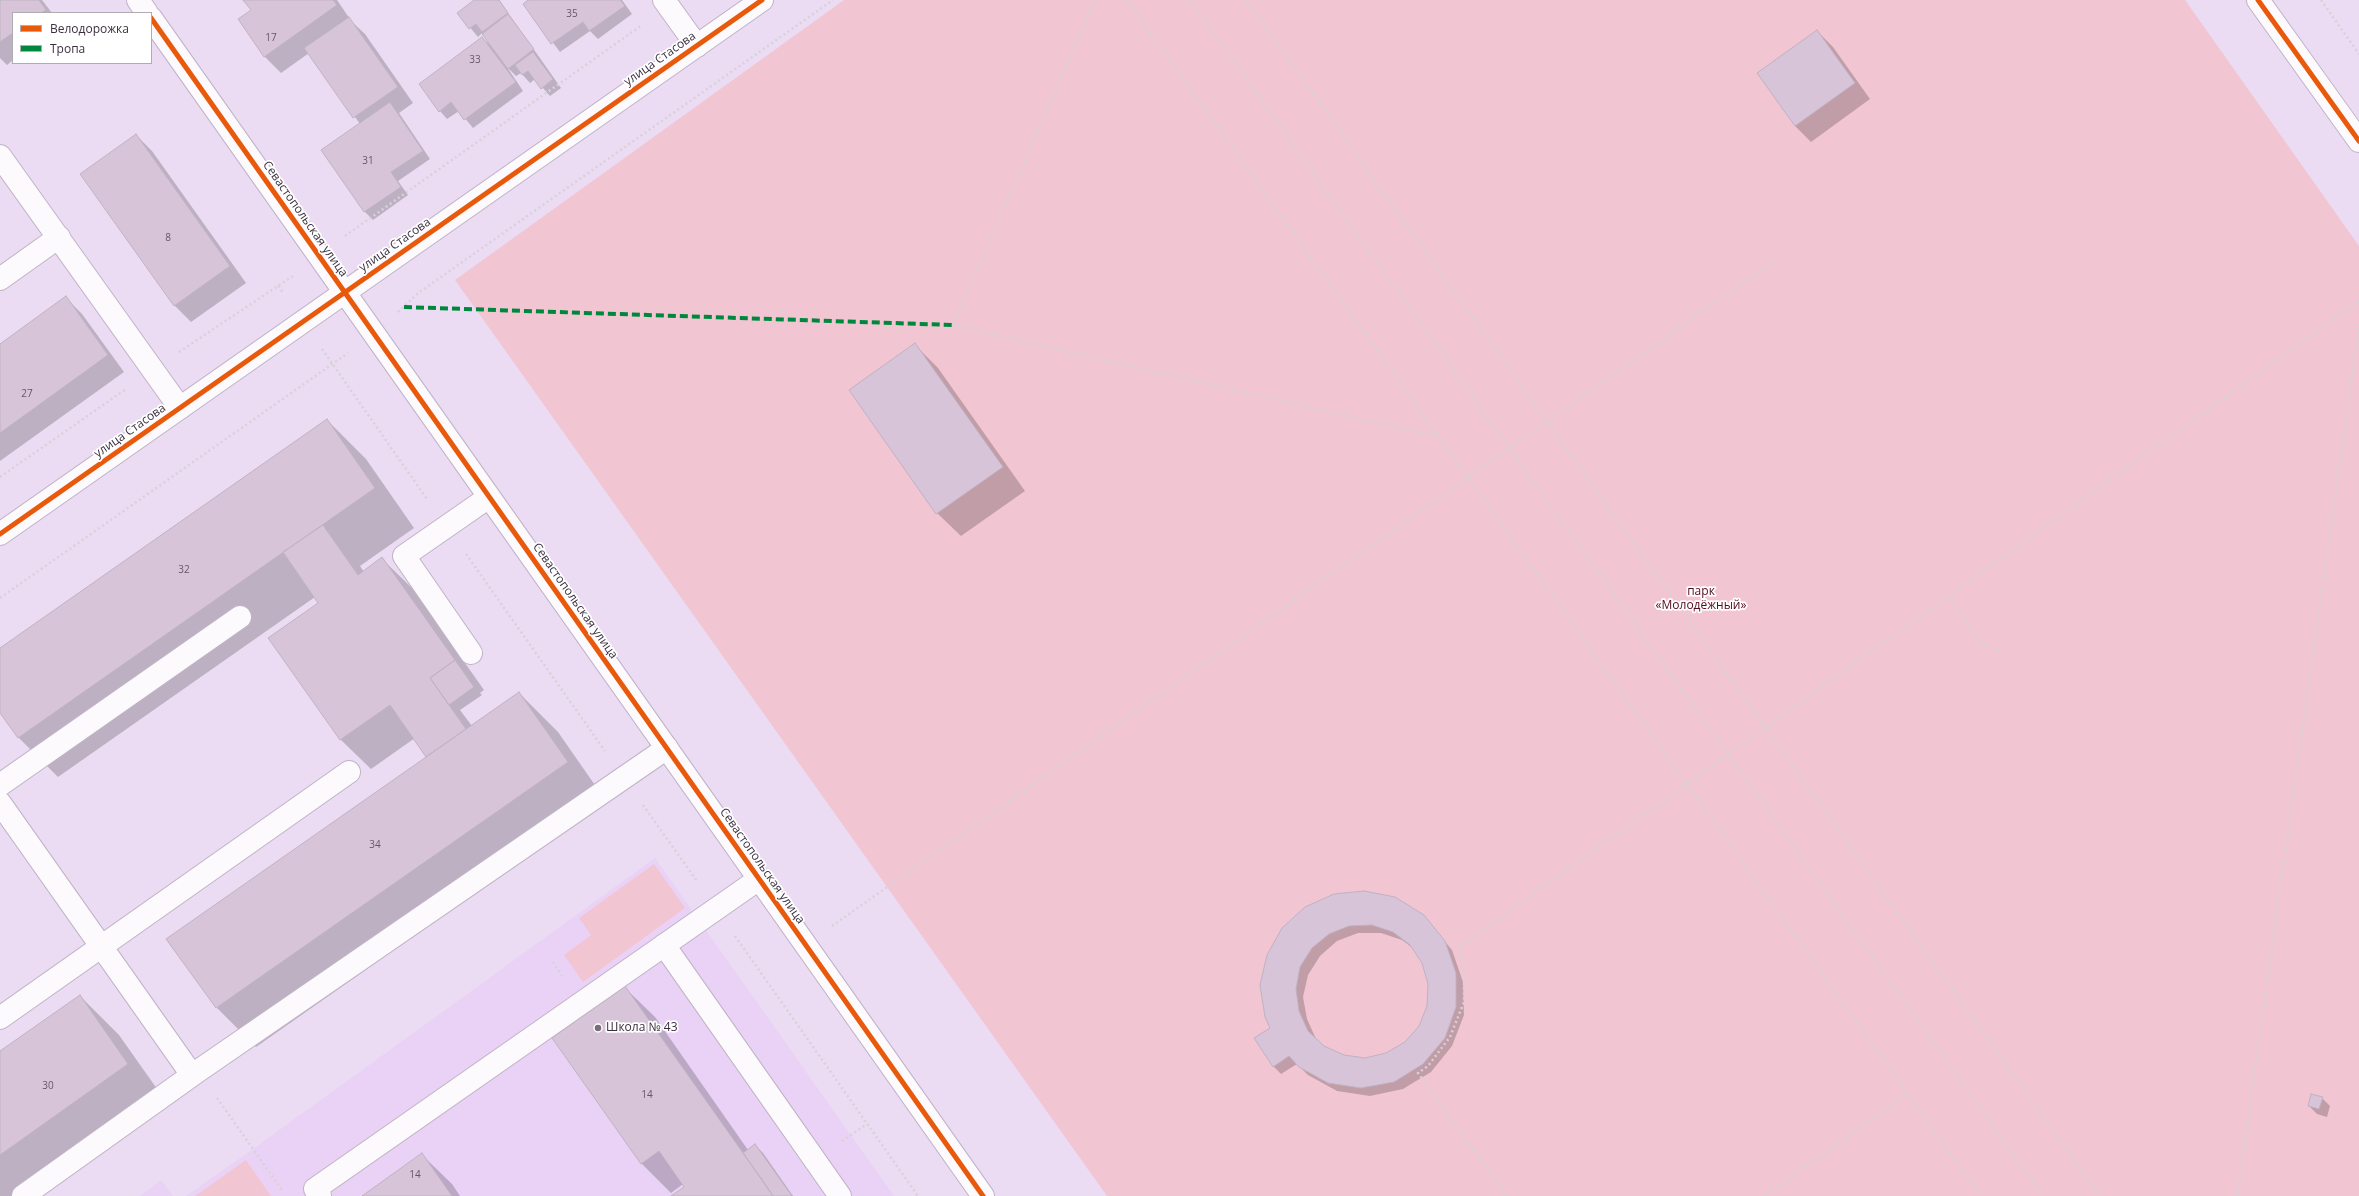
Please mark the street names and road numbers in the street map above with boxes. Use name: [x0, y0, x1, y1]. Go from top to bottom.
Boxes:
street label: улица Стасова: [621, 29, 699, 89]
street label: Севастопольская улица: [259, 158, 351, 280]
street label: улица Стасова: [356, 215, 434, 275]
street label: улица Стасова: [91, 401, 169, 461]
street label: Севастопольская улица: [529, 540, 621, 662]
street label: Севастопольская улица: [716, 805, 808, 927]

